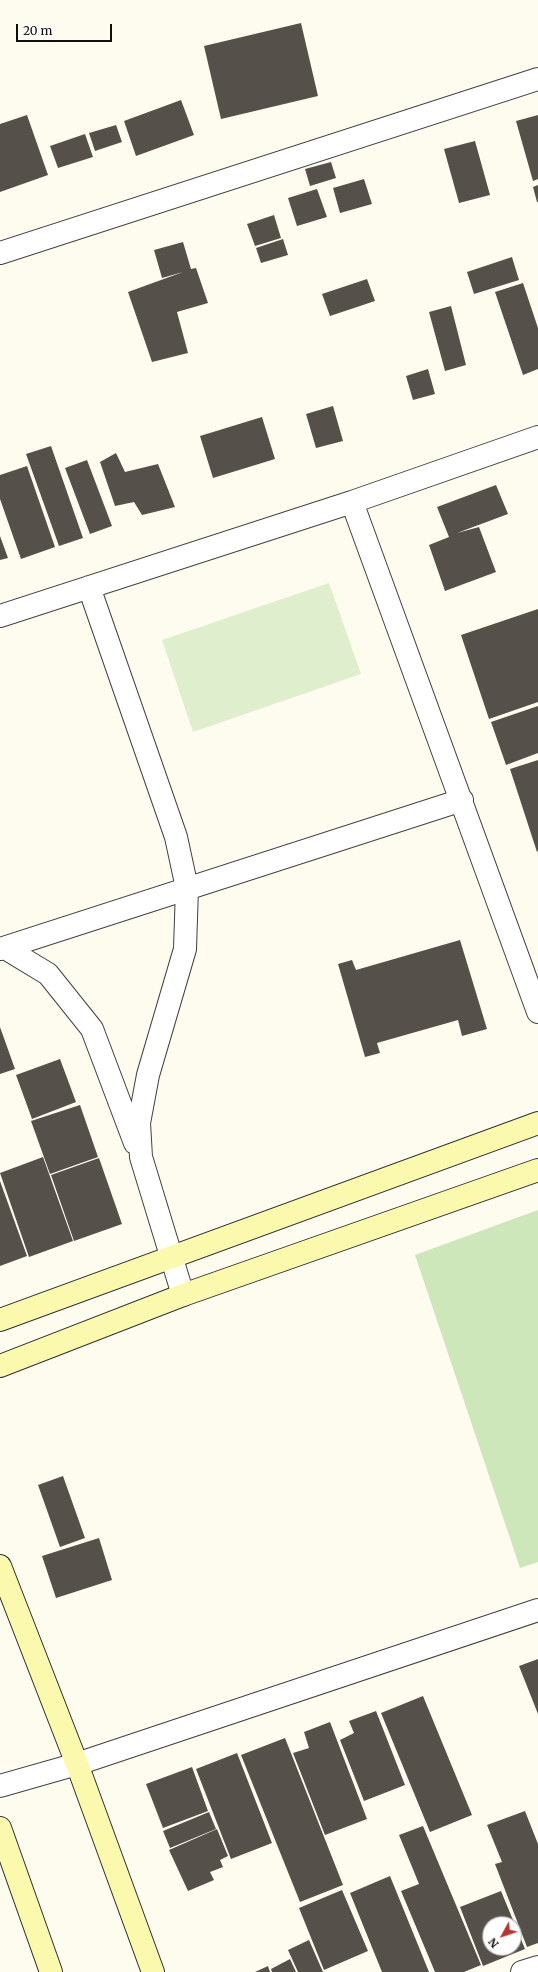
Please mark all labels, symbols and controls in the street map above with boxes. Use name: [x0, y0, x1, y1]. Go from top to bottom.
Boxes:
scale bar: [18, 16, 114, 42]
text: 20 m: [23, 23, 52, 38]
north arrow: [482, 1916, 522, 1956]
text: N: [485, 1935, 502, 1951]

